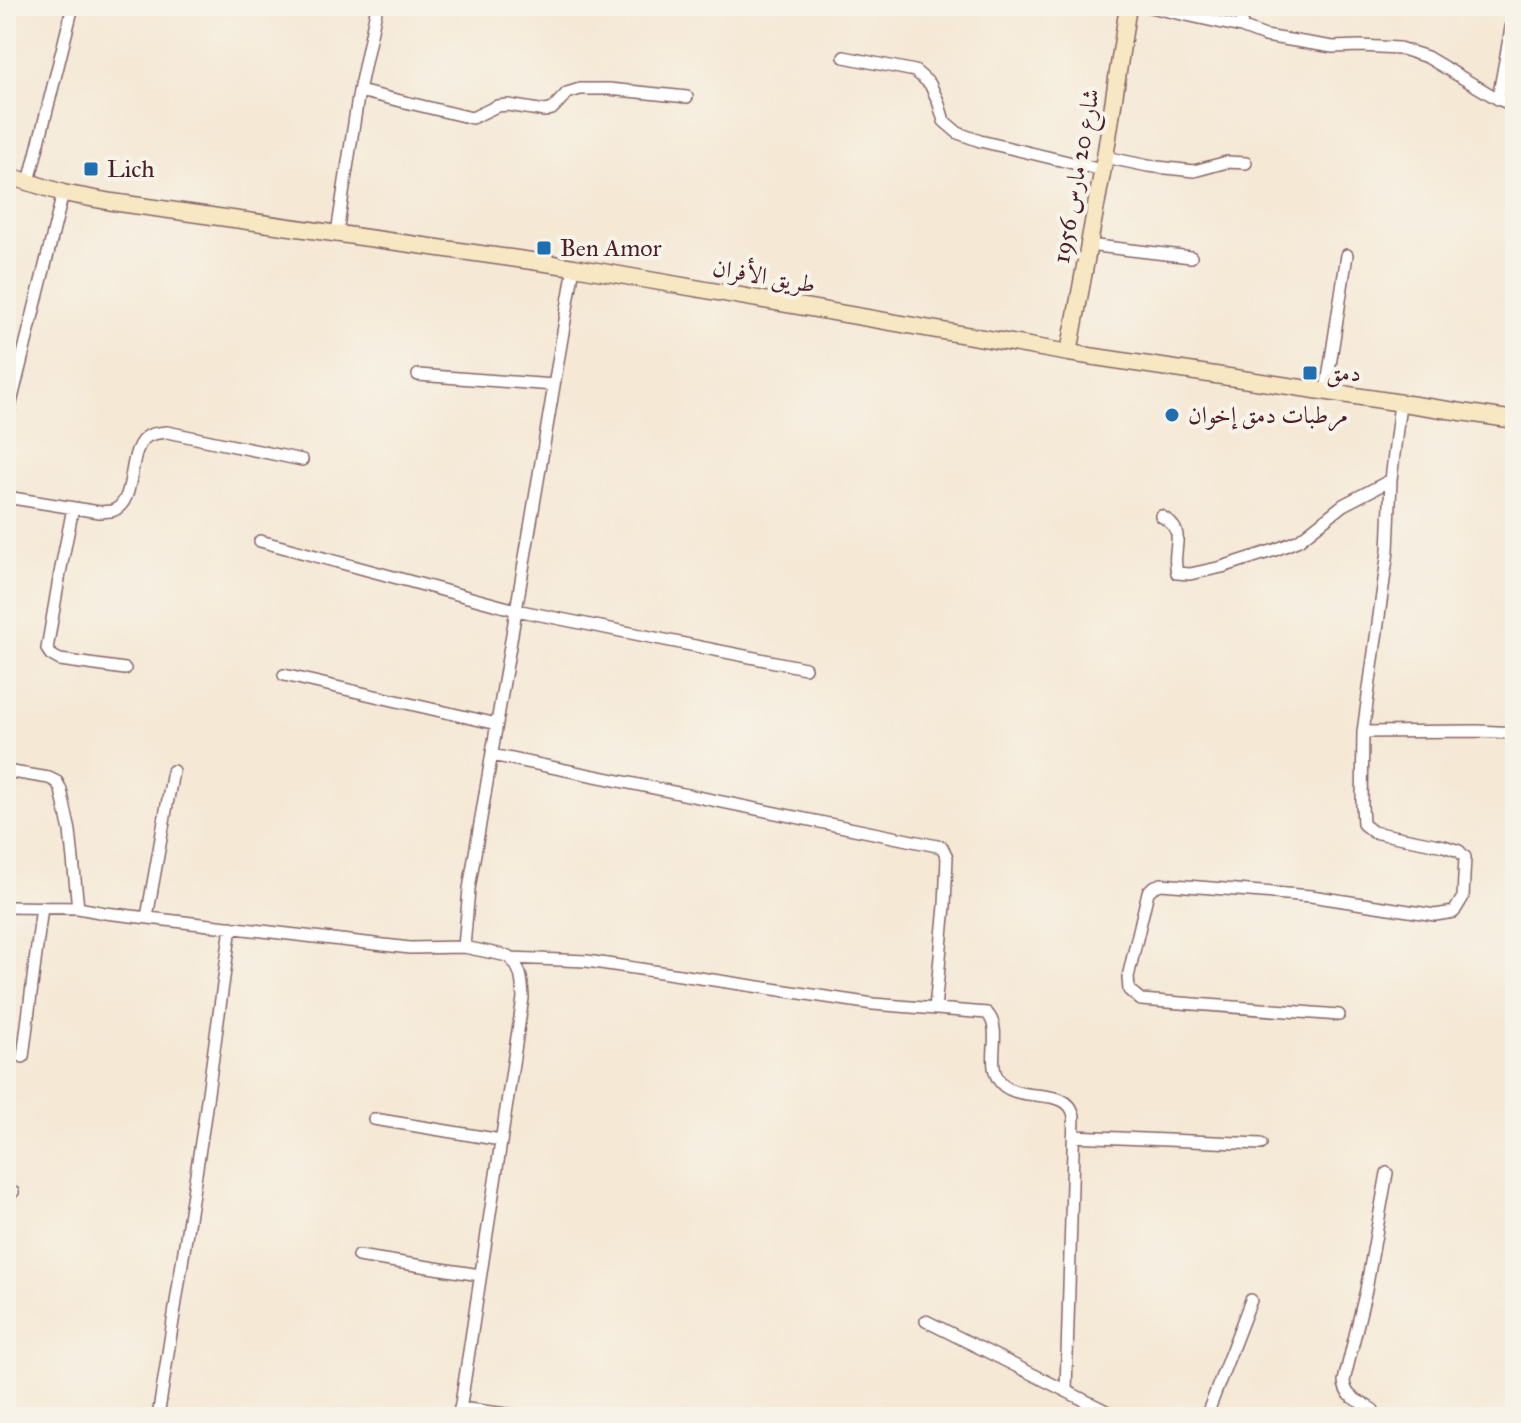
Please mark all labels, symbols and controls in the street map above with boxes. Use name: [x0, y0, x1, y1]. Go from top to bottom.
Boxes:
street label: شارع 20 مارس 1956: [1046, 86, 1111, 267]
place label: Lich: [107, 154, 155, 184]
marker: Lich: [82, 160, 100, 178]
place label: Ben Amor: [560, 233, 661, 263]
marker: Ben Amor: [535, 239, 553, 257]
street label: طريق الأفران: [710, 251, 818, 300]
place label: دمق: [1326, 358, 1361, 388]
marker: دمق: [1301, 364, 1319, 382]
place label: مرطبات دمق إخوان: [1188, 400, 1348, 432]
marker: مرطبات دمق إخوان: [1163, 406, 1181, 424]

